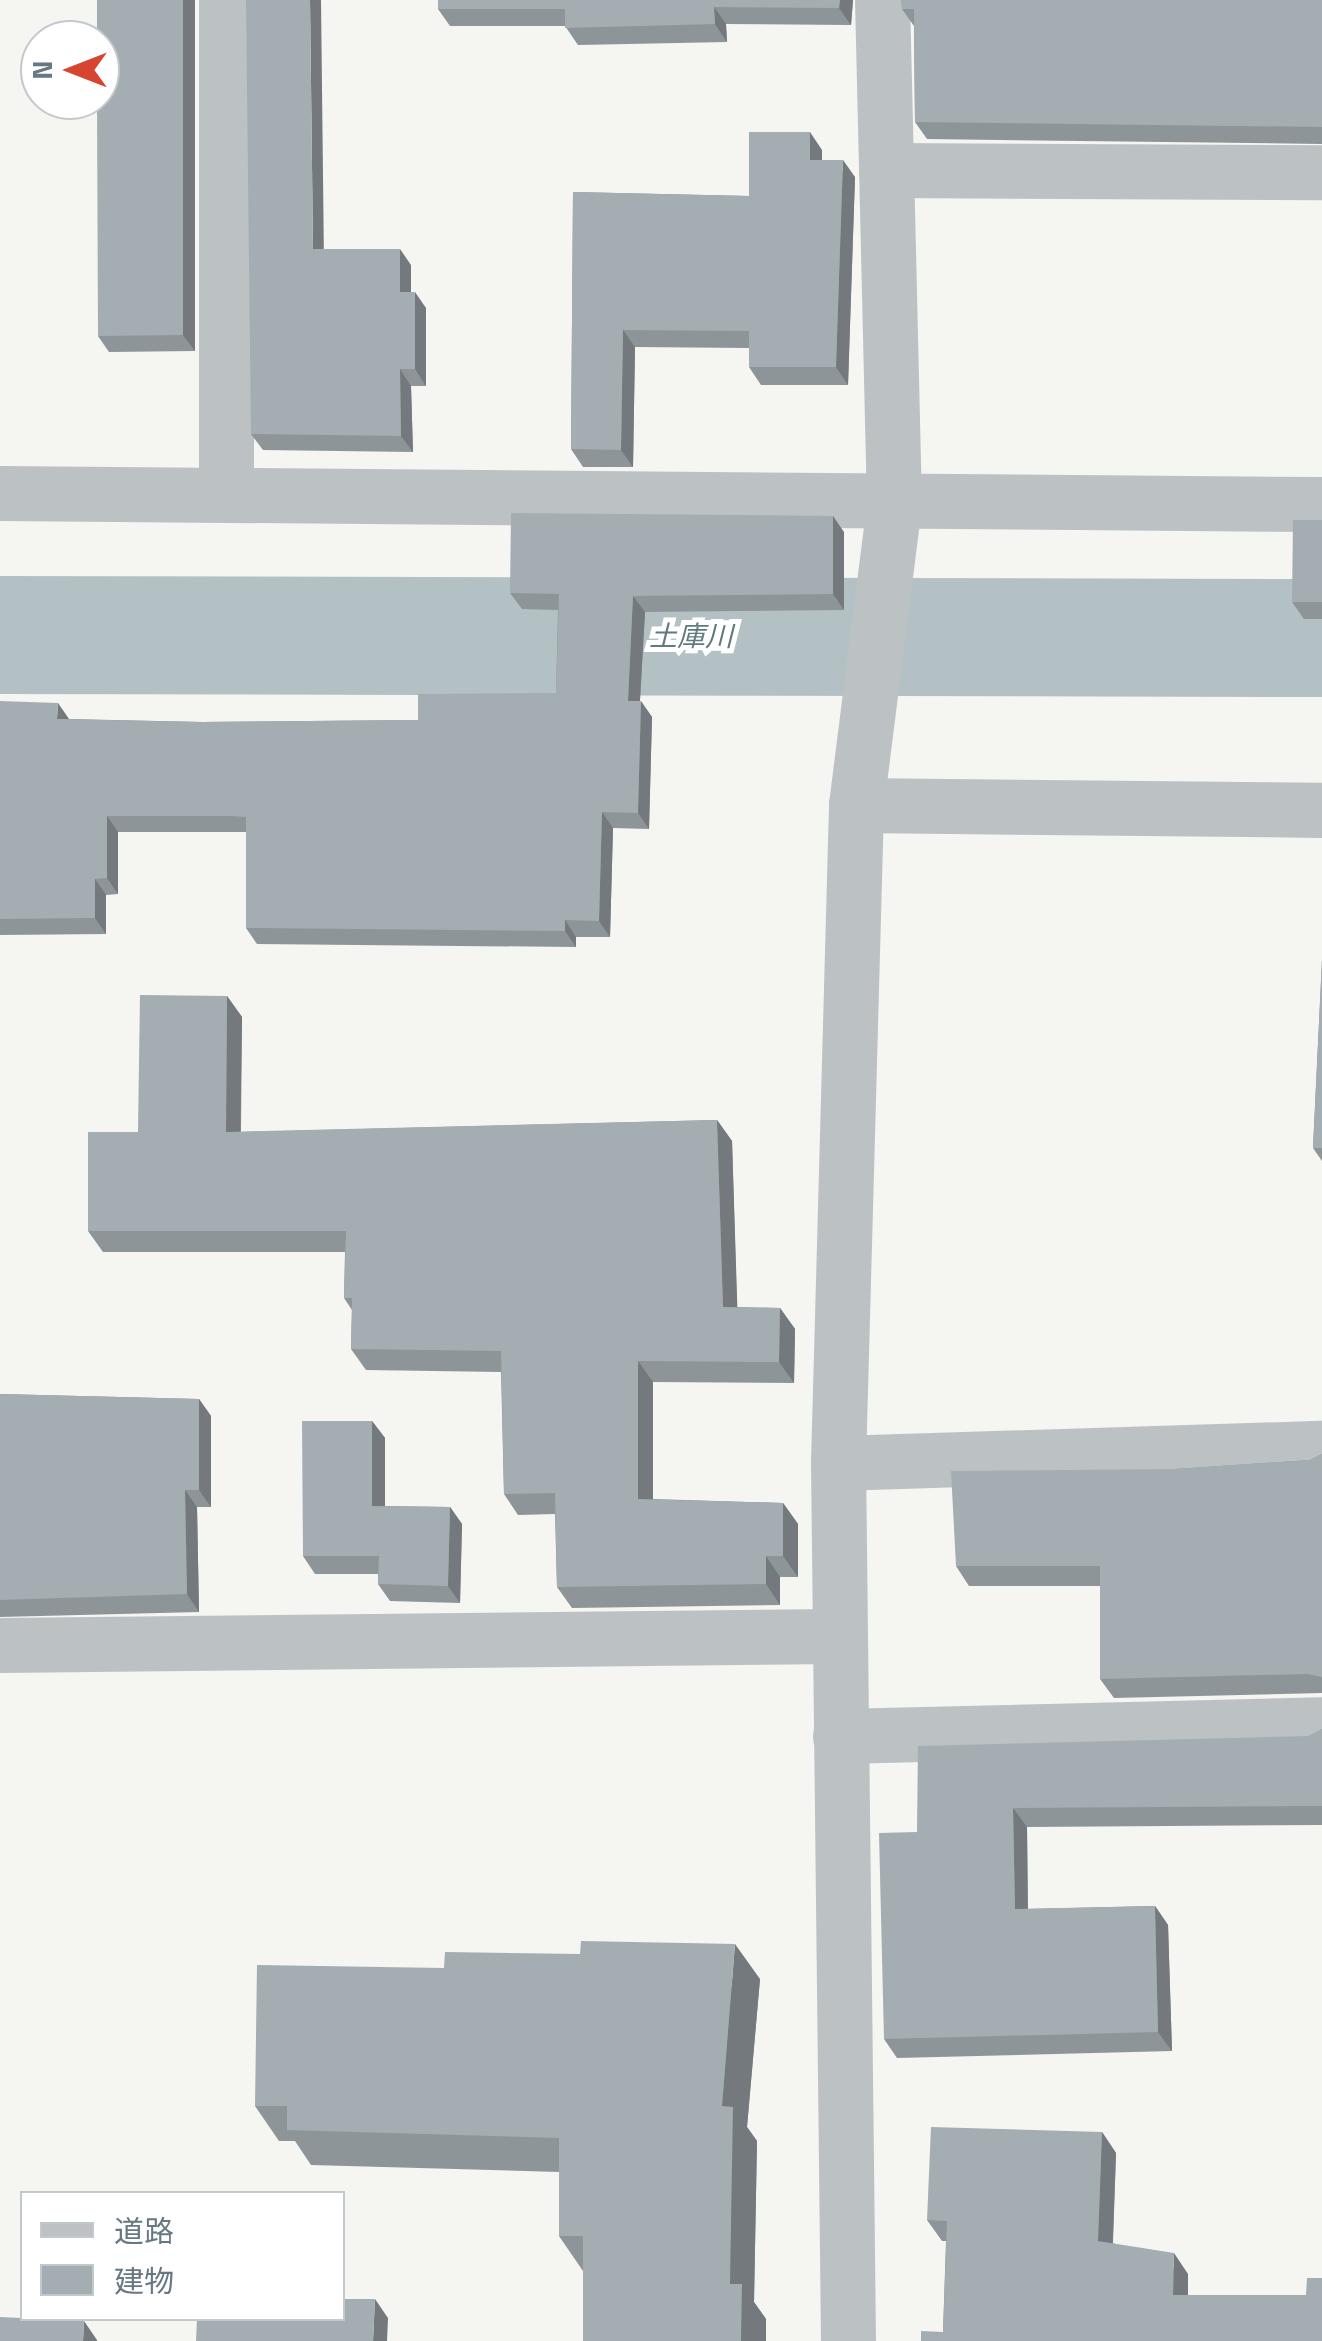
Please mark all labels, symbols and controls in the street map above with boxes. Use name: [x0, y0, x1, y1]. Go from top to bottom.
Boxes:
north arrow: [20, 20, 120, 120]
text: N: [20, 60, 63, 80]
water label: 土庫川: [649, 619, 733, 653]
legend: [20, 2191, 345, 2321]
text: 道路: [114, 2208, 174, 2254]
text: 建物: [114, 2258, 174, 2304]

